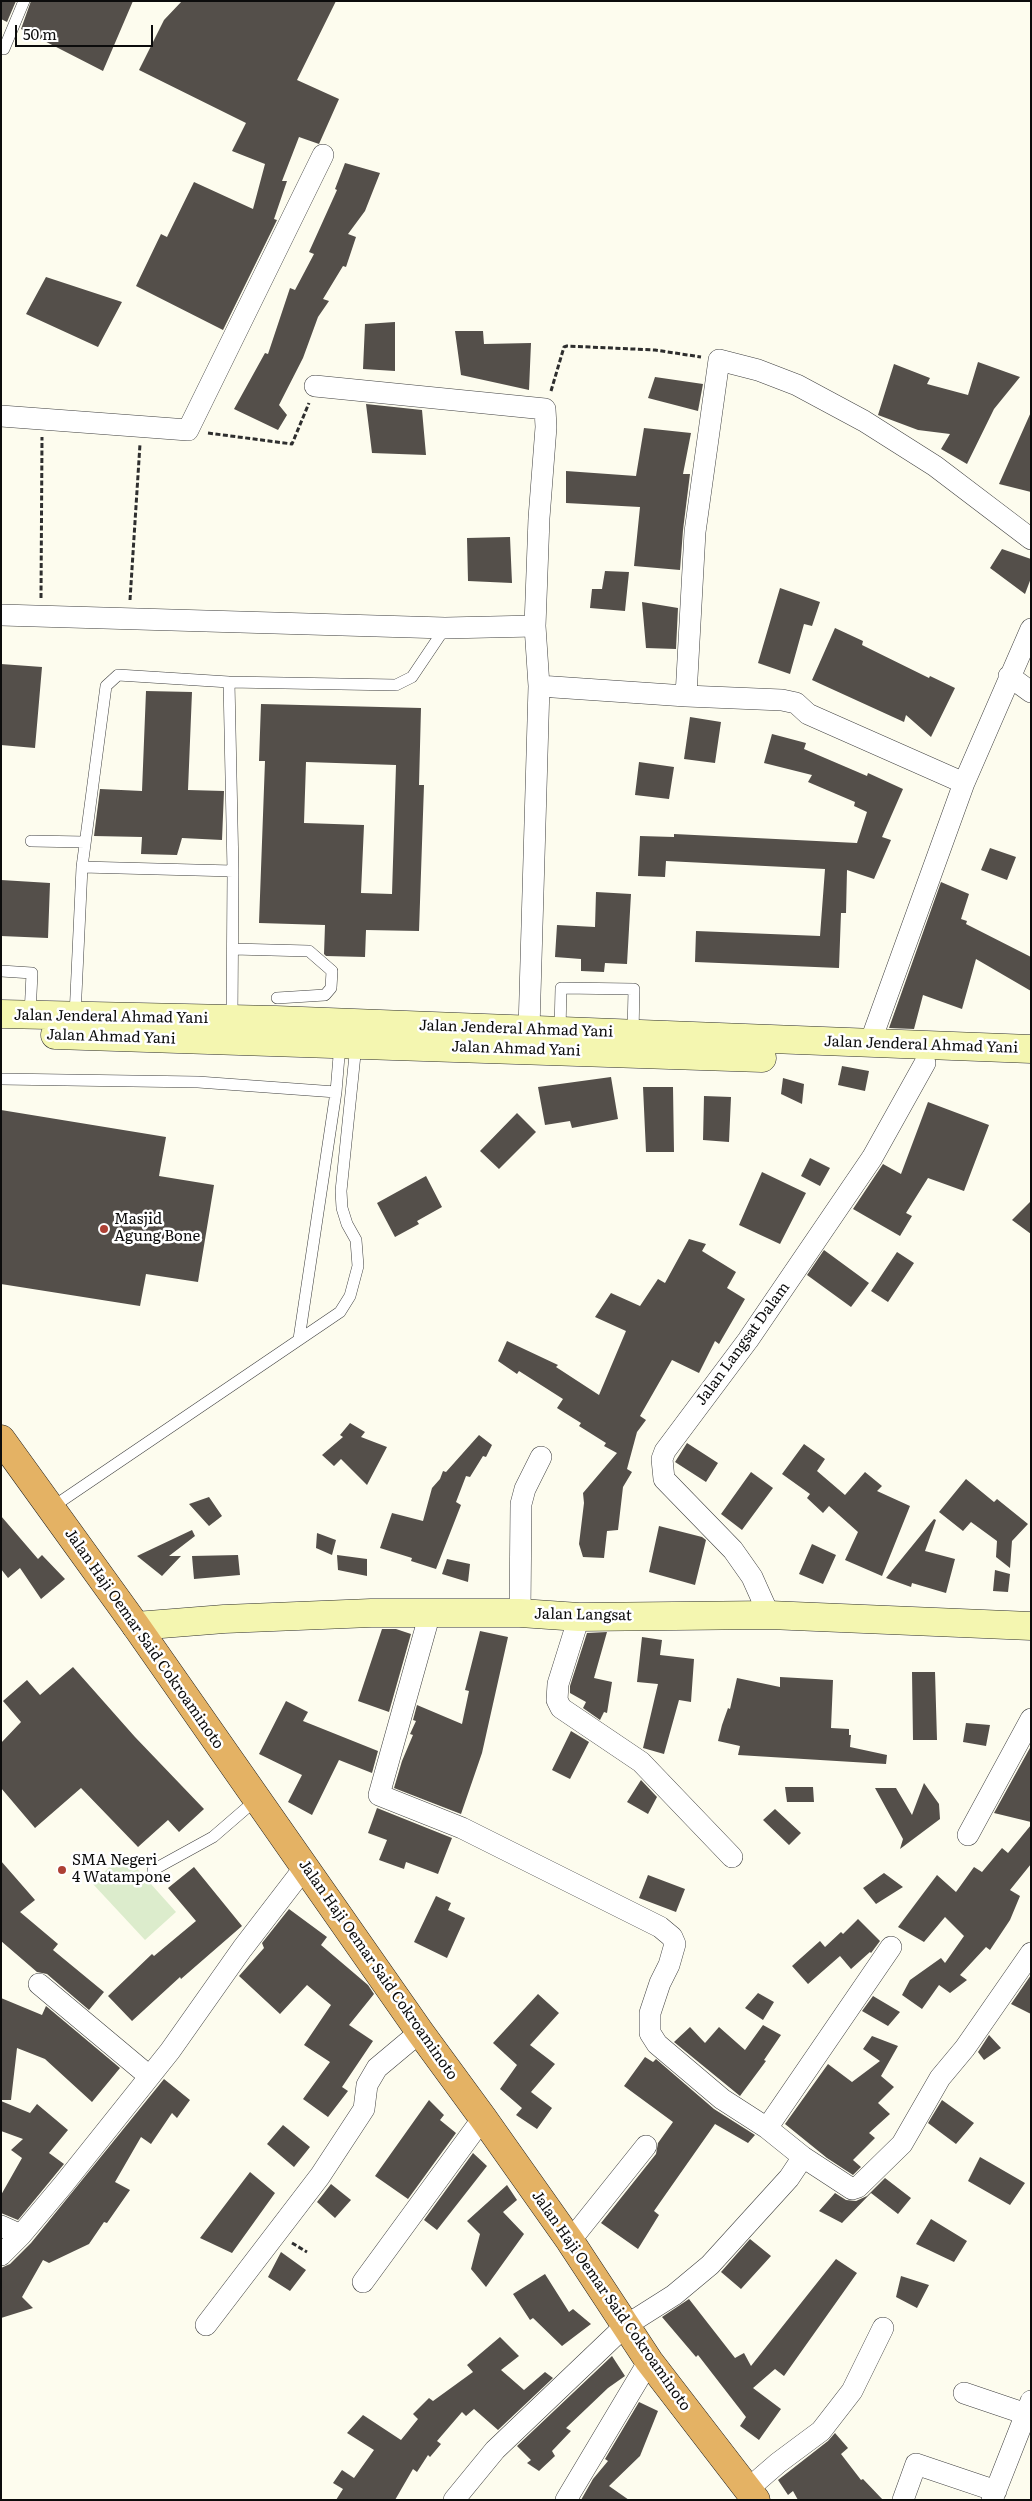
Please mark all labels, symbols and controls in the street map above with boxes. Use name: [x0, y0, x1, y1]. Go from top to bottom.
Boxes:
scale bar: [18, 15, 155, 47]
text: 50 m: [23, 22, 57, 45]
street label: Jalan Jenderal Ahmad Yani: [14, 1006, 208, 1028]
street label: Jalan Jenderal Ahmad Yani: [419, 1017, 613, 1041]
street label: Jalan Ahmad Yani: [46, 1026, 176, 1048]
street label: Jalan Jenderal Ahmad Yani: [824, 1033, 1018, 1057]
street label: Jalan Ahmad Yani: [451, 1038, 581, 1060]
place label: Masjid Agung Bone: [114, 1211, 200, 1246]
marker: Masjid Agung Bone: [98, 1223, 110, 1235]
street label: Jalan Langsat Dalam: [692, 1279, 794, 1409]
street label: Jalan Haji Oemar Said Cokroaminoto: [61, 1525, 227, 1753]
street label: Jalan Langsat: [534, 1605, 632, 1625]
place label: SMA Negeri 4 Watampone: [72, 1852, 171, 1887]
street label: Jalan Haji Oemar Said Cokroaminoto: [295, 1856, 461, 2084]
marker: SMA Negeri 4 Watampone: [56, 1864, 68, 1876]
street label: Jalan Haji Oemar Said Cokroaminoto: [528, 2187, 694, 2415]

